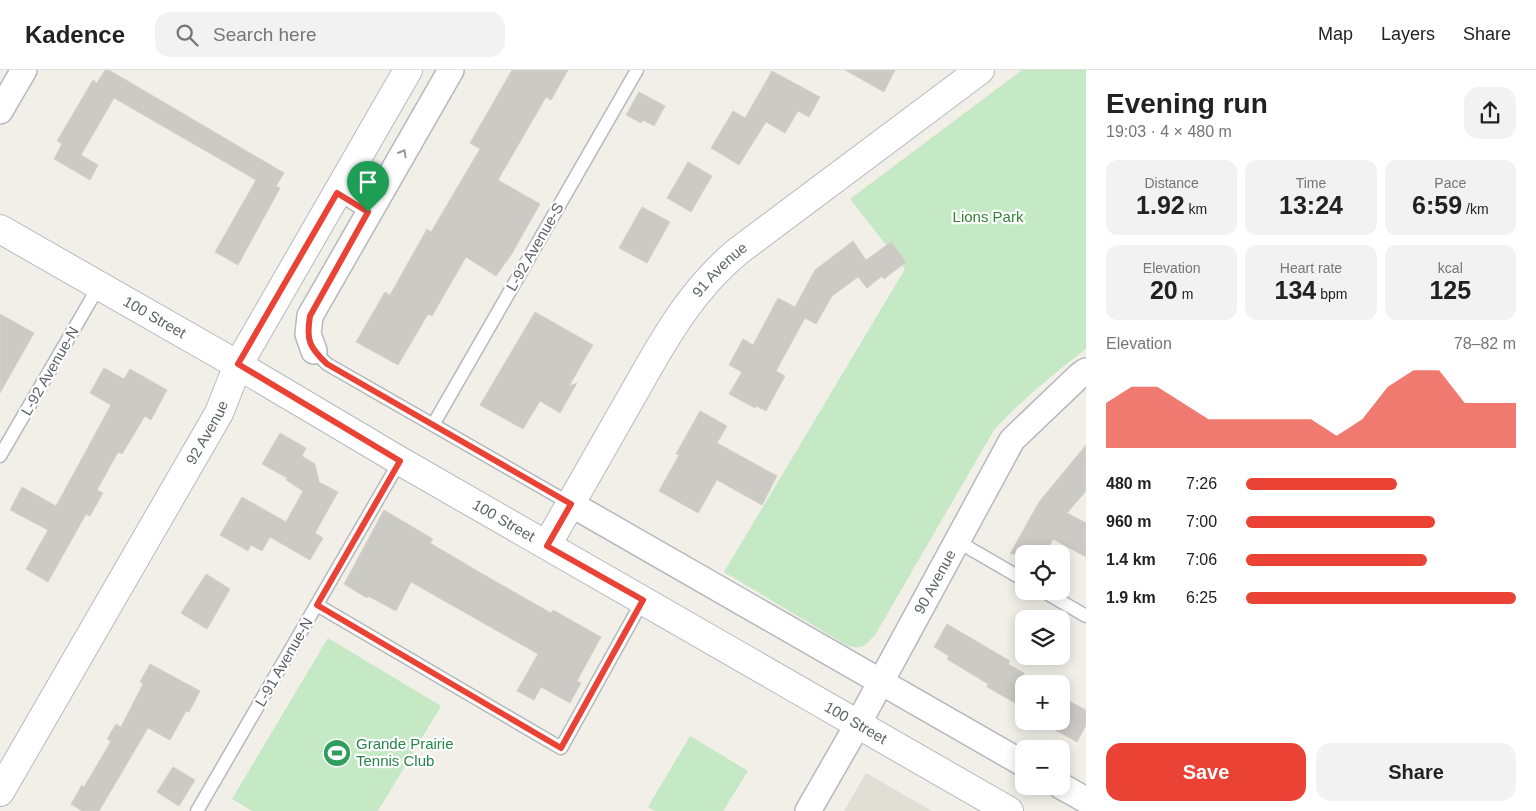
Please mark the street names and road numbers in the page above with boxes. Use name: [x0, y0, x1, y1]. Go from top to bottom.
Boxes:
street label: L-92 Avenue-S: [502, 200, 567, 294]
street label: 91 Avenue: [688, 238, 750, 300]
street label: 100 Street: [121, 292, 190, 342]
street label: L-92 Avenue-N: [17, 323, 82, 418]
street label: 92 Avenue: [182, 398, 231, 467]
street label: 100 Street: [470, 496, 539, 545]
street label: 90 Avenue: [910, 547, 959, 617]
street label: L-91 Avenue-N: [251, 614, 316, 709]
street label: 100 Street: [822, 698, 891, 747]

